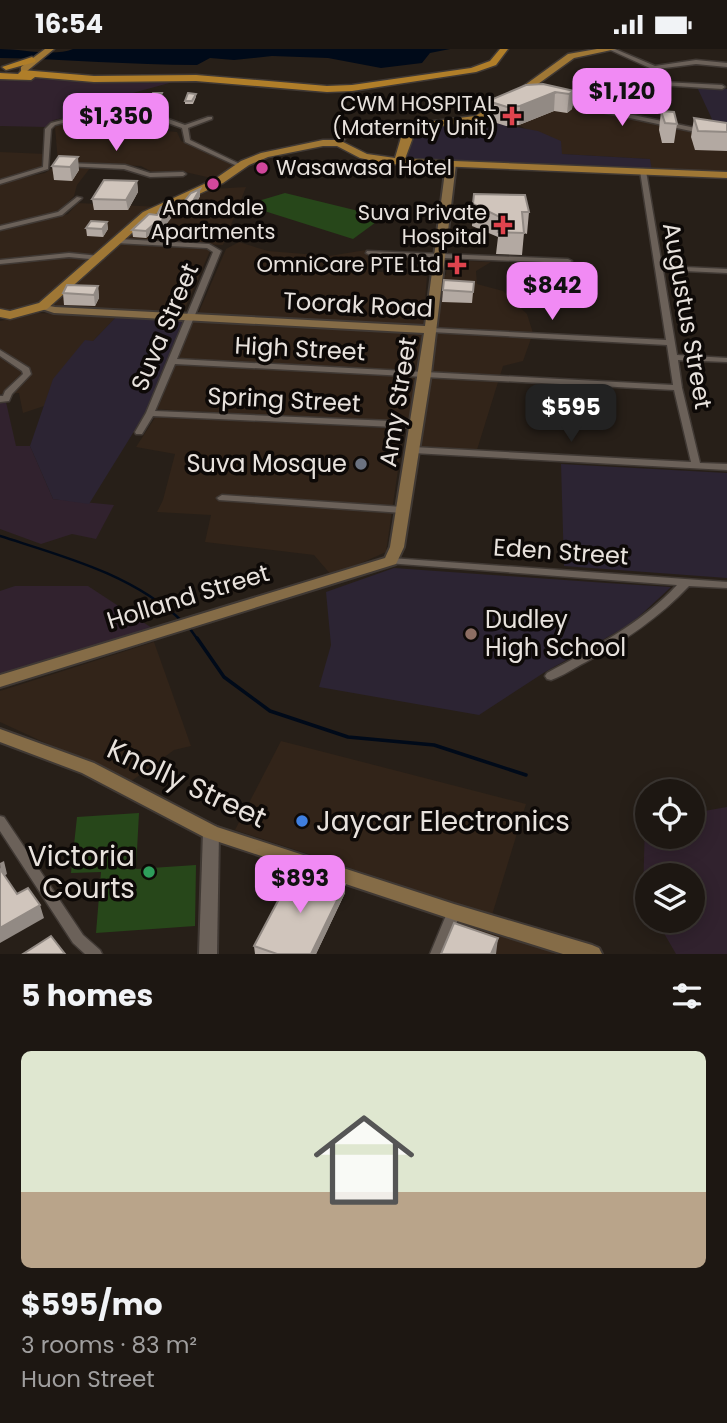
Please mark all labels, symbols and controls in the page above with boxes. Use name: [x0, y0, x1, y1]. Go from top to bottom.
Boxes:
text: 16:54: [35, 6, 103, 42]
pin: $1,120: [565, 69, 679, 128]
text: $1,120: [588, 75, 656, 107]
place label: CWM HOSPITAL (Maternity Unit): [332, 89, 496, 142]
pin: $1,350: [59, 93, 173, 153]
text: $1,350: [79, 100, 153, 132]
marker: CWM HOSPITAL (Maternity Unit): [502, 106, 522, 126]
place label: Wasawasa Hotel: [276, 153, 452, 182]
marker: Wasawasa Hotel: [254, 160, 270, 176]
marker: Anandale Apartments: [205, 176, 221, 192]
place label: Anandale Apartments: [151, 193, 275, 246]
place label: Suva Private Hospital: [358, 198, 487, 251]
marker: Suva Private Hospital: [493, 215, 513, 235]
street label: Augustus Street: [655, 220, 720, 412]
place label: OmniCare PTE Ltd: [257, 250, 441, 279]
marker: OmniCare PTE Ltd: [447, 255, 467, 275]
street label: Suva Street: [123, 258, 206, 396]
pin: $842: [511, 263, 593, 322]
text: $842: [523, 269, 581, 301]
street label: Toorak Road: [282, 284, 434, 325]
street label: High Street: [234, 329, 366, 368]
street label: Amy Street: [371, 335, 424, 469]
street label: Spring Street: [207, 379, 362, 420]
pin: $595: [530, 385, 612, 444]
text: $595: [541, 391, 601, 423]
place label: Suva Mosque: [186, 447, 347, 480]
marker: Suva Mosque: [353, 456, 369, 472]
street label: Eden Street: [492, 530, 630, 573]
street label: Holland Street: [103, 556, 273, 637]
place label: Dudley High School: [485, 603, 626, 664]
marker: Dudley High School: [463, 626, 479, 642]
street label: Knolly Street: [101, 730, 273, 837]
map controls: [635, 779, 705, 933]
button: locate: [635, 779, 705, 849]
place label: Jaycar Electronics: [316, 802, 570, 841]
marker: Jaycar Electronics: [294, 813, 310, 829]
place label: Victoria Courts: [28, 837, 135, 908]
pin: $893: [259, 855, 341, 915]
text: $893: [271, 862, 329, 894]
button: layers: [635, 863, 705, 933]
marker: Victoria Courts: [141, 864, 157, 880]
text: 5 homes: [21, 974, 153, 1017]
icon: filters: [668, 977, 706, 1015]
icon: home: [301, 1097, 427, 1223]
text: $595/mo: [21, 1283, 163, 1326]
text: 3 rooms · 83 m²: [21, 1329, 197, 1361]
text: Huon Street: [21, 1363, 155, 1395]

